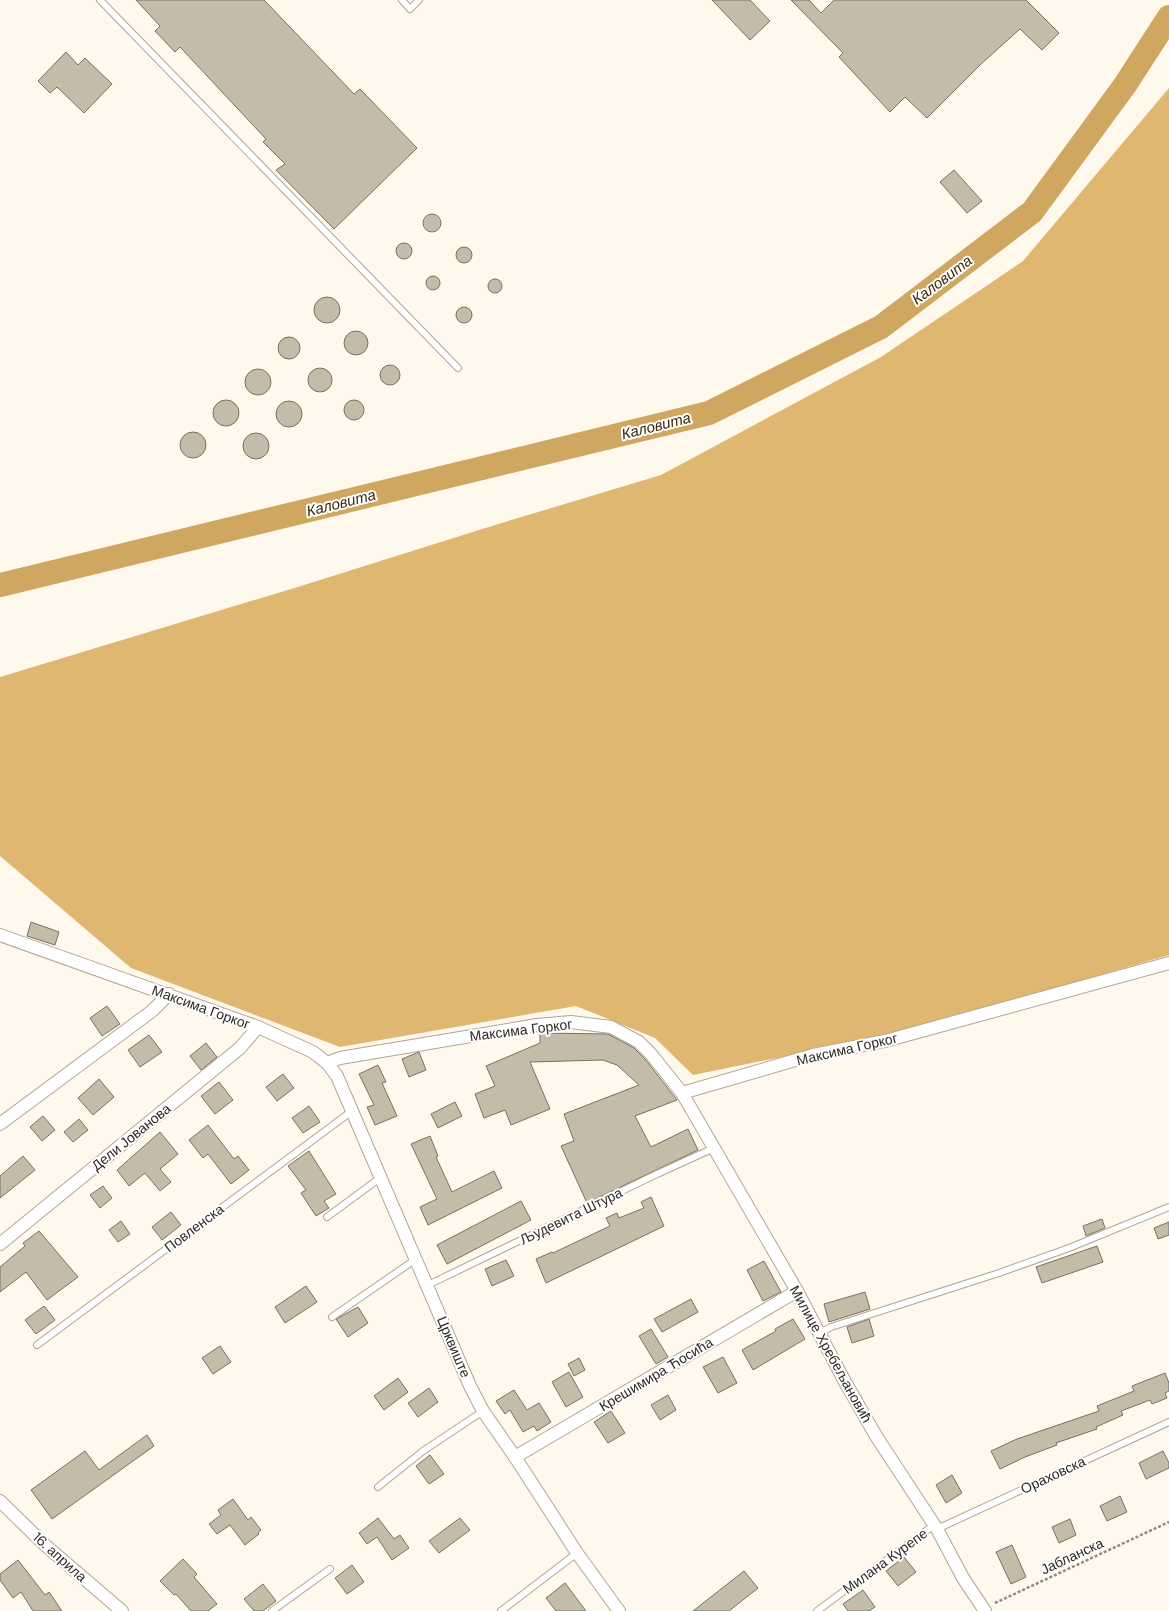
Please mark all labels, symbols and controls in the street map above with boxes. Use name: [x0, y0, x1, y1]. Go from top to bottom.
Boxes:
water label: Каловита: [908, 251, 976, 309]
water label: Каловита: [619, 408, 693, 444]
water label: Каловита: [304, 485, 378, 521]
street label: Максима Горког: [149, 981, 253, 1033]
street label: Максима Горког: [469, 1015, 573, 1045]
street label: Максима Горког: [795, 1029, 899, 1069]
street label: Дели Јованова: [88, 1099, 175, 1175]
street label: Људевита Штура: [517, 1183, 626, 1249]
street label: Повленска: [161, 1200, 227, 1256]
street label: Милице Хребељановић: [786, 1282, 876, 1426]
street label: Црквиште: [433, 1314, 475, 1381]
street label: Крешимира Ћосића: [596, 1333, 716, 1415]
street label: Ораховска: [1018, 1452, 1089, 1498]
street label: Милана Курепе: [839, 1524, 931, 1598]
street label: 16. априла: [29, 1528, 91, 1586]
street label: Јабланска: [1038, 1534, 1106, 1578]

